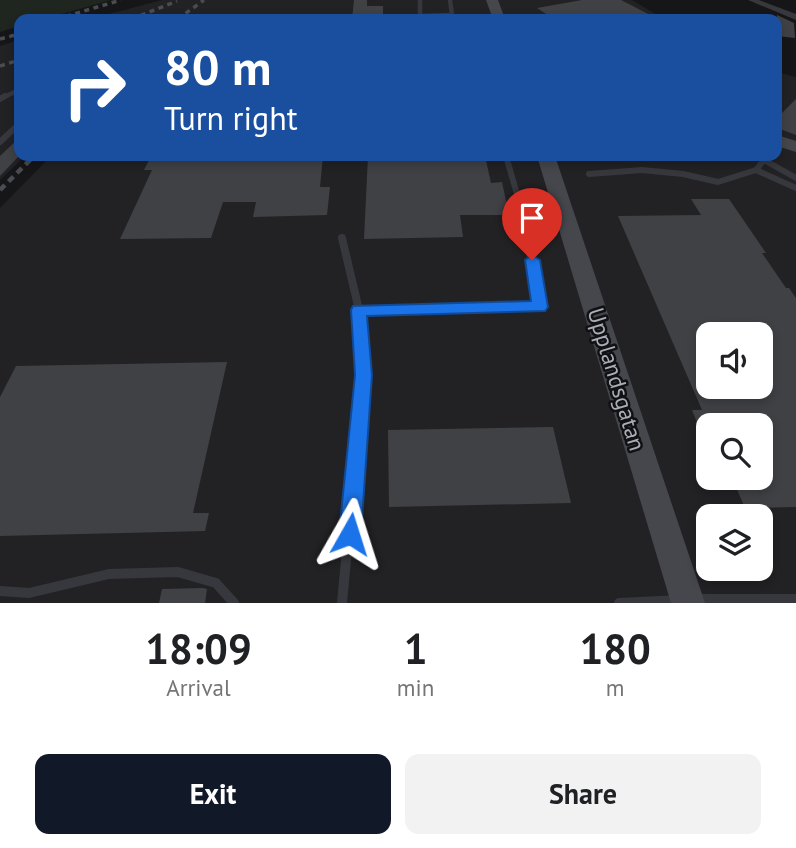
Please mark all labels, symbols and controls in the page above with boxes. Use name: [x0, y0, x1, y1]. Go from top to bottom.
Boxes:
text: 80 m: [164, 35, 271, 99]
icon: right: [49, 42, 140, 133]
text: Turn right: [164, 97, 298, 139]
pin: [502, 188, 562, 260]
icon: arrive: [513, 199, 551, 237]
street label: Upplandsgatan: [581, 304, 653, 454]
map controls: [696, 322, 773, 581]
button: sound: [696, 322, 773, 399]
button: search: [696, 413, 773, 490]
position arrow: [313, 497, 387, 571]
button: layers: [696, 504, 773, 581]
text: 18:09: [145, 621, 252, 676]
text: 1: [404, 621, 427, 676]
text: 180: [579, 621, 651, 676]
text: Arrival: [166, 673, 231, 702]
text: min: [397, 673, 434, 702]
text: m: [606, 673, 624, 702]
button: Exit: [35, 754, 391, 834]
button: Share: [405, 754, 761, 834]

